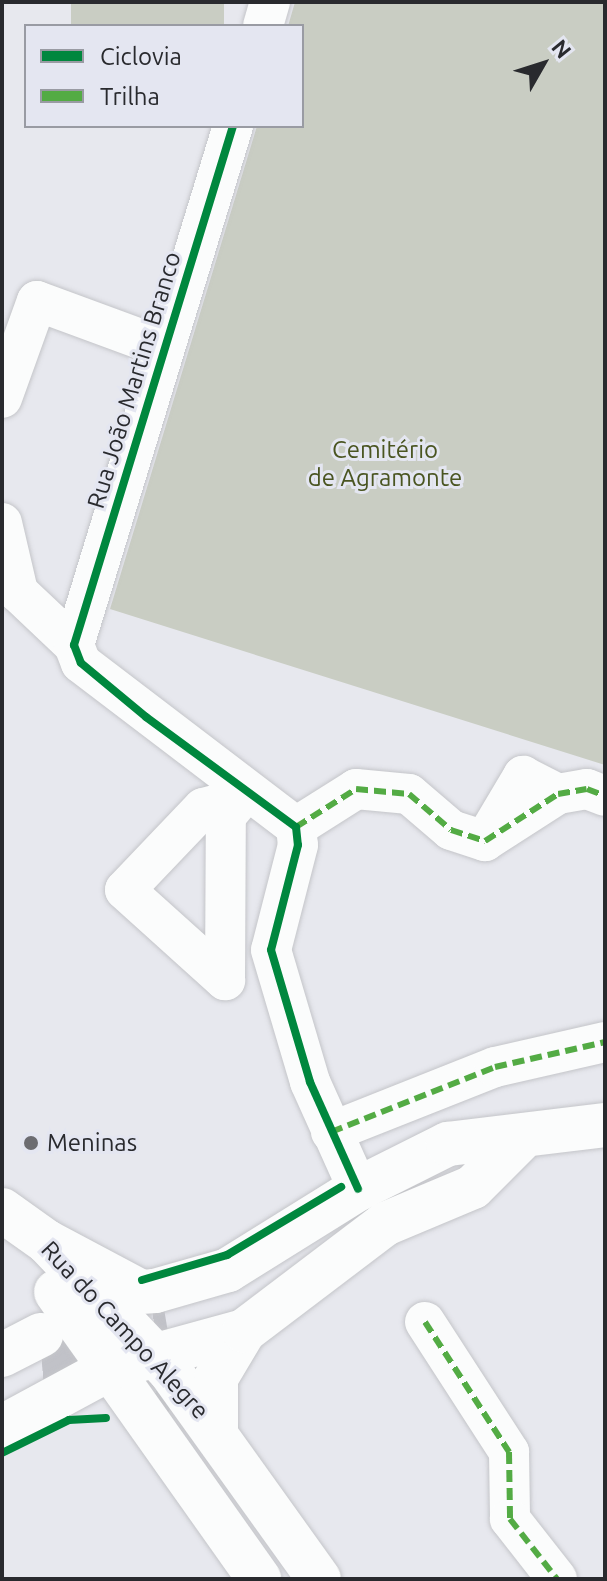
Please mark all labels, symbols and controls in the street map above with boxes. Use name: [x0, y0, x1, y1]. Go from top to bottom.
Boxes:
legend: [24, 24, 304, 128]
north arrow: [503, 24, 583, 104]
text: N: [547, 34, 577, 63]
text: Ciclovia: [100, 43, 182, 70]
text: Trilha: [100, 83, 160, 110]
street label: Rua João Martins Branco: [81, 248, 187, 512]
park label: Cemitério de Agramonte: [308, 436, 462, 492]
place label: Meninas: [47, 1129, 137, 1157]
marker: Meninas: [22, 1134, 40, 1152]
street label: Rua do Campo Alegre: [35, 1235, 215, 1425]

